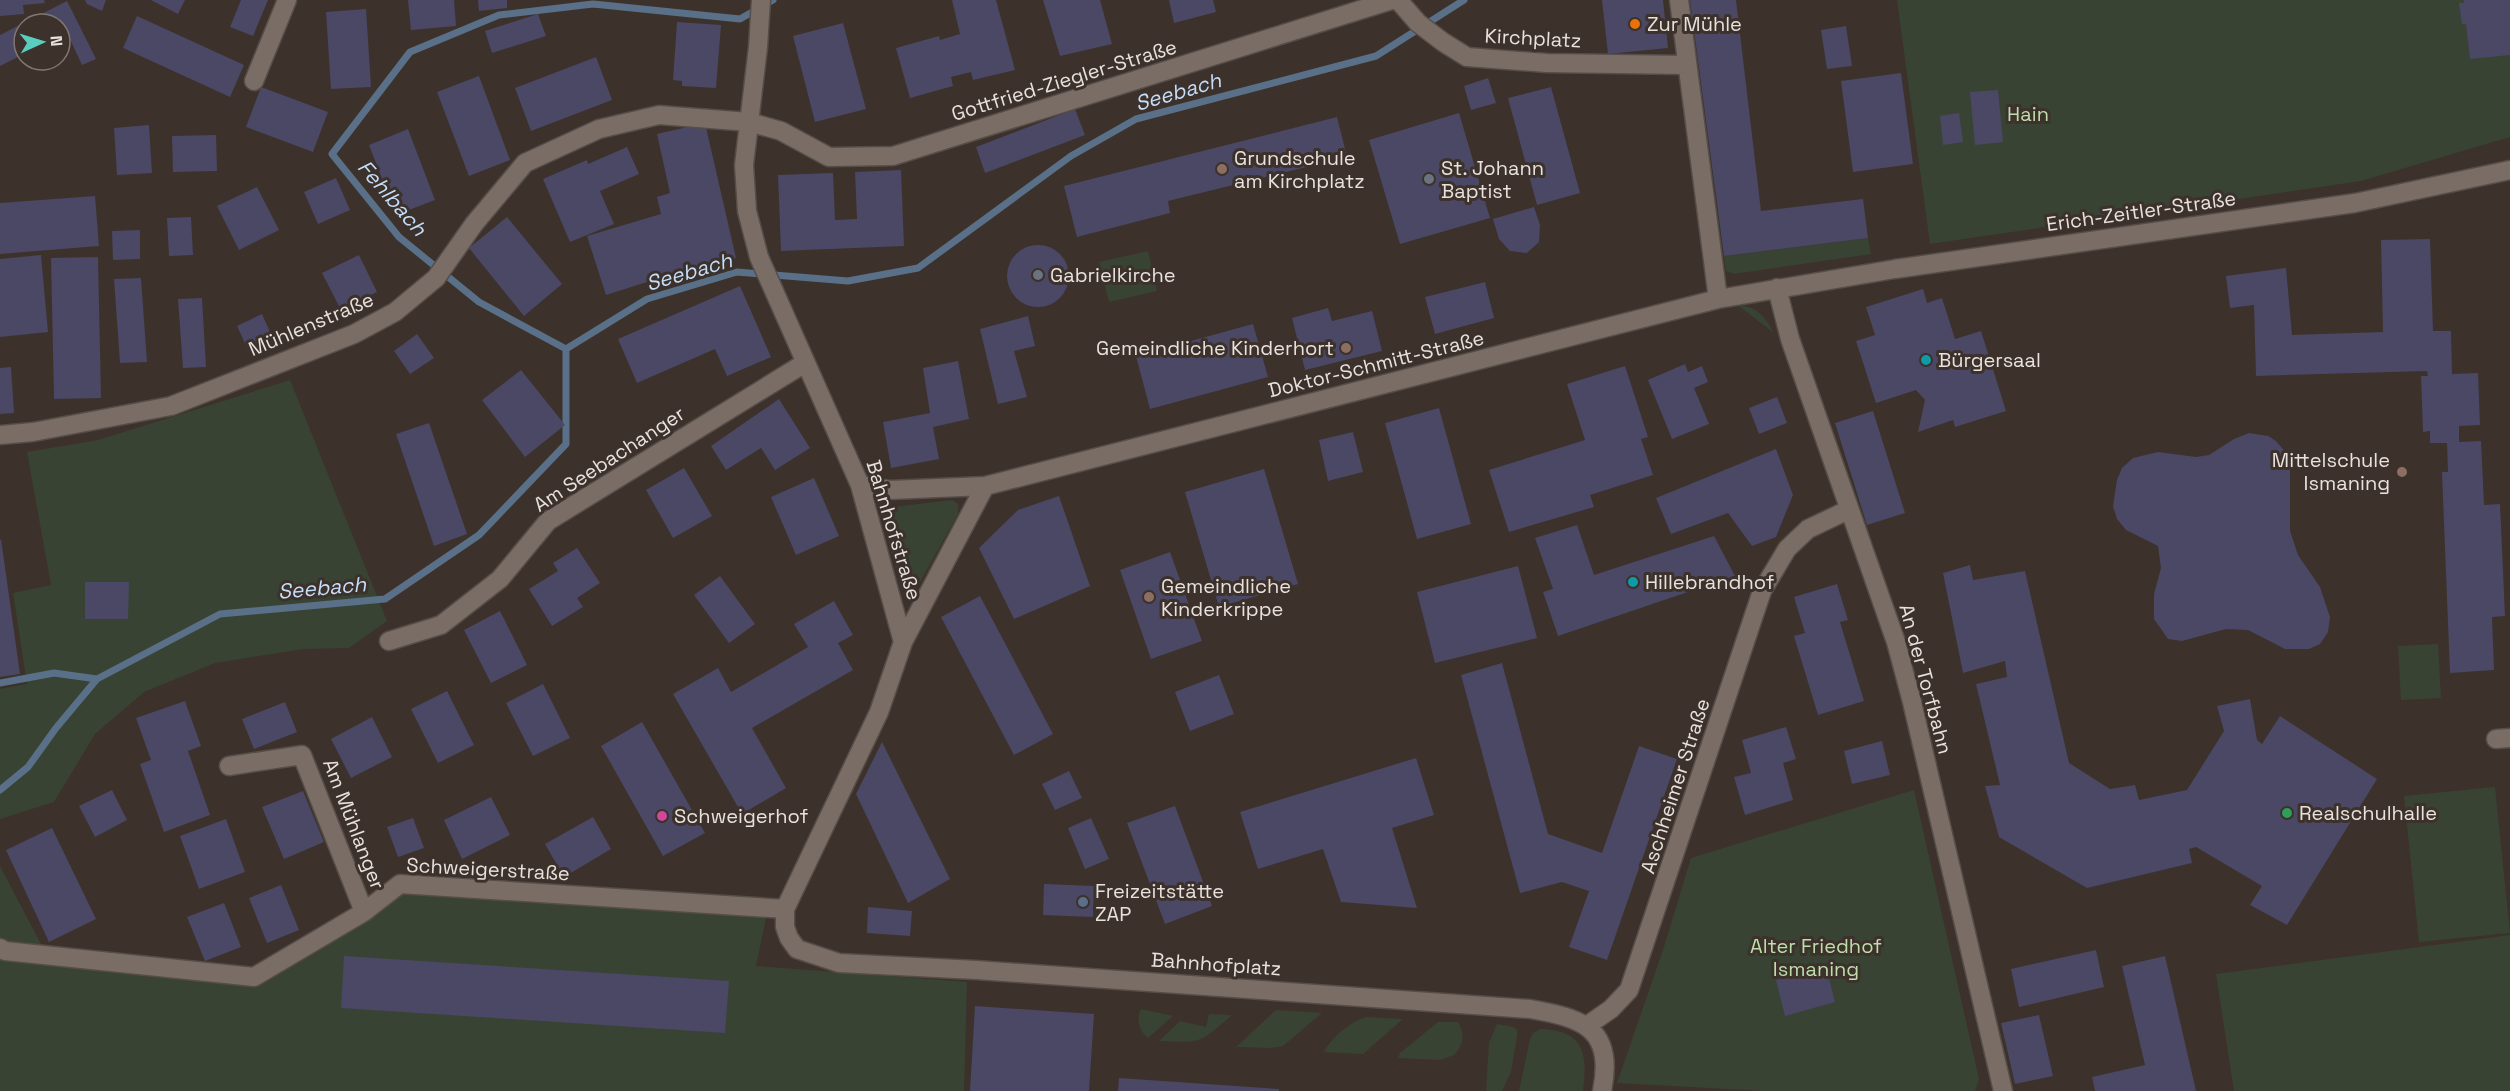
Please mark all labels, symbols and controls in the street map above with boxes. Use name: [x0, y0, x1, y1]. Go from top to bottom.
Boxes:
place label: Zur Mühle: [1647, 11, 1742, 37]
north arrow: [12, 12, 72, 72]
marker: Zur Mühle: [1628, 17, 1642, 31]
street label: Kirchplatz: [1484, 22, 1582, 54]
street label: Gottfried-Ziegler-Straße: [948, 33, 1180, 127]
text: N: [46, 35, 67, 47]
water label: Seebach: [1132, 66, 1225, 117]
park label: Hain: [2007, 101, 2049, 127]
place label: Grundschule am Kirchplatz: [1234, 145, 1365, 194]
water label: Fehlbach: [352, 154, 434, 242]
place label: St. Johann Baptist: [1441, 155, 1544, 204]
marker: Grundschule am Kirchplatz: [1215, 162, 1229, 176]
marker: St. Johann Baptist: [1422, 172, 1436, 186]
street label: Erich-Zeitler-Straße: [2045, 185, 2237, 237]
water label: Seebach: [643, 246, 736, 297]
place label: Gabrielkirche: [1050, 262, 1176, 288]
marker: Gabrielkirche: [1031, 268, 1045, 282]
street label: Mühlenstraße: [245, 286, 377, 362]
street label: Doktor-Schmitt-Straße: [1265, 325, 1487, 403]
place label: Gemeindliche Kinderhort: [1096, 335, 1334, 361]
marker: Gemeindliche Kinderhort: [1339, 341, 1353, 355]
place label: Bürgersaal: [1938, 347, 2041, 373]
marker: Bürgersaal: [1919, 353, 1933, 367]
street label: Am Seebachanger: [528, 400, 690, 518]
place label: Mittelschule Ismaning: [2272, 447, 2390, 496]
street label: Bahnhofstraße: [860, 457, 928, 603]
marker: Mittelschule Ismaning: [2395, 465, 2409, 479]
place label: Hillebrandhof: [1645, 569, 1775, 595]
water label: Seebach: [277, 570, 368, 605]
place label: Gemeindliche Kinderkrippe: [1161, 573, 1291, 622]
marker: Hillebrandhof: [1626, 575, 1640, 589]
marker: Gemeindliche Kinderkrippe: [1142, 590, 1156, 604]
street label: An der Torfbahn: [1893, 601, 1959, 757]
street label: Aschheimer Straße: [1634, 695, 1716, 877]
street label: Am Mühlanger: [317, 755, 391, 893]
place label: Realschulhalle: [2299, 800, 2437, 826]
place label: Schweigerhof: [674, 803, 808, 829]
marker: Realschulhalle: [2280, 806, 2294, 820]
marker: Schweigerhof: [655, 809, 669, 823]
street label: Schweigerstraße: [406, 852, 570, 886]
place label: Freizeitstätte ZAP: [1095, 878, 1224, 927]
marker: Freizeitstätte ZAP: [1076, 895, 1090, 909]
park label: Alter Friedhof Ismaning: [1750, 933, 1882, 982]
street label: Bahnhofplatz: [1150, 946, 1282, 982]

